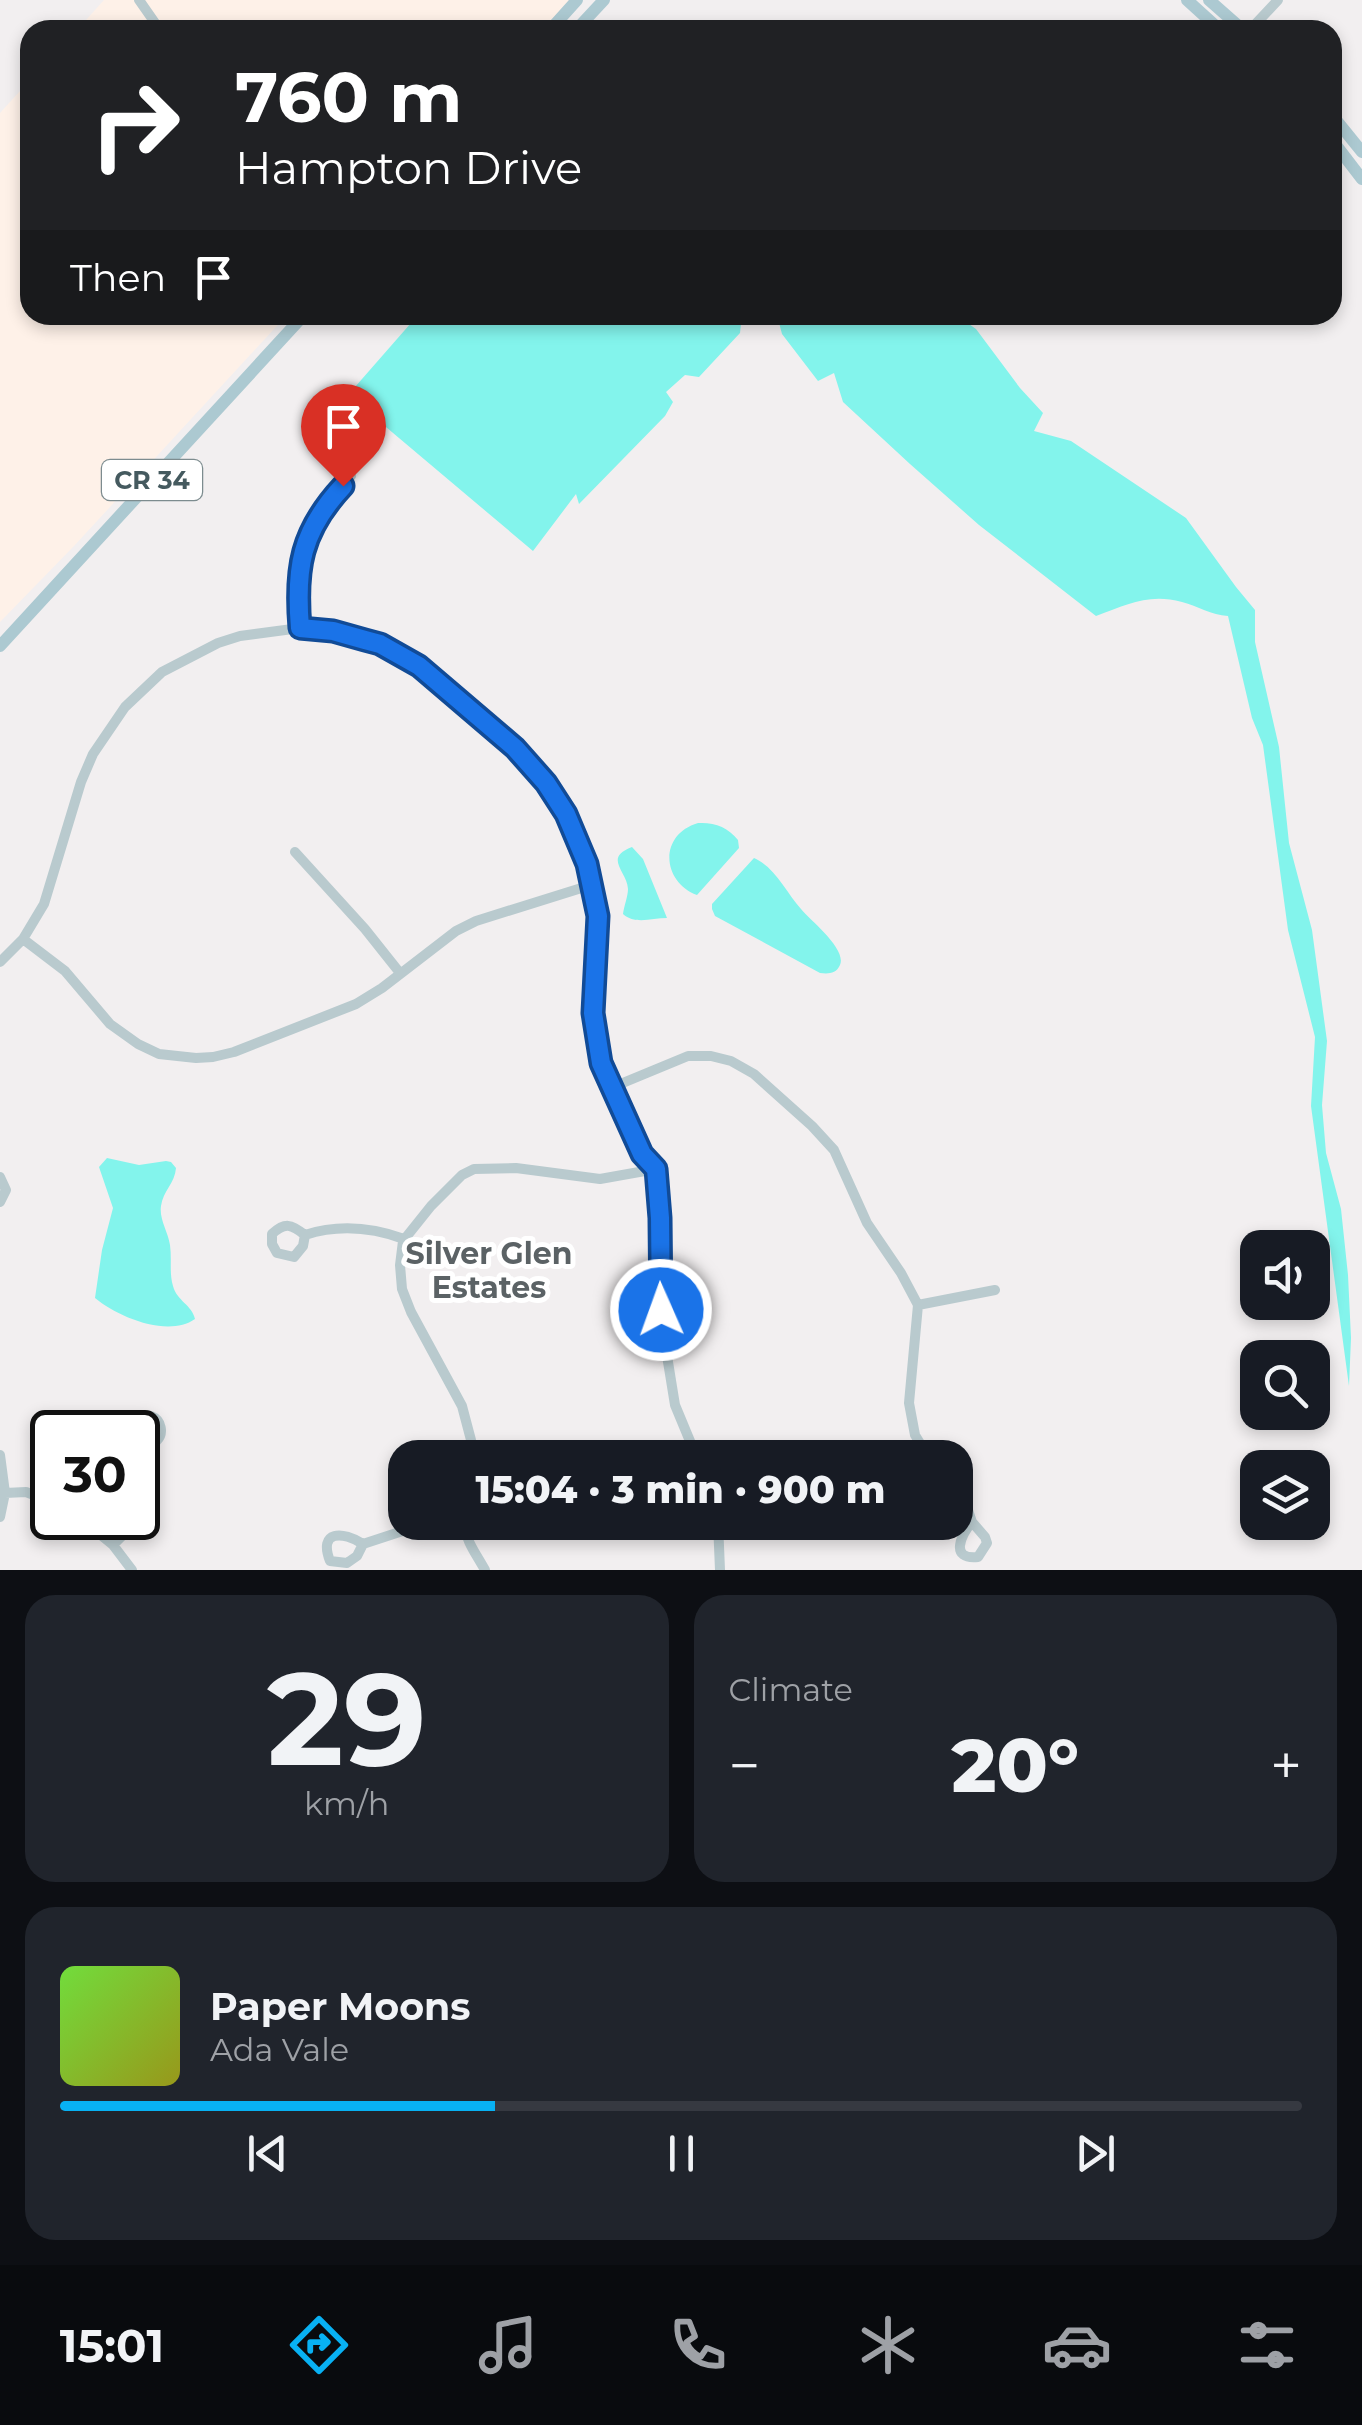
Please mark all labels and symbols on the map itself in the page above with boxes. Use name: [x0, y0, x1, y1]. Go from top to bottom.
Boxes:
pin: [301, 384, 386, 487]
road number: CR 34: [102, 460, 202, 500]
district label: Silver Glen Estates: [406, 1235, 572, 1306]
position arrow: [609, 1258, 713, 1362]
speed limit sign: 30: [30, 1410, 160, 1540]

